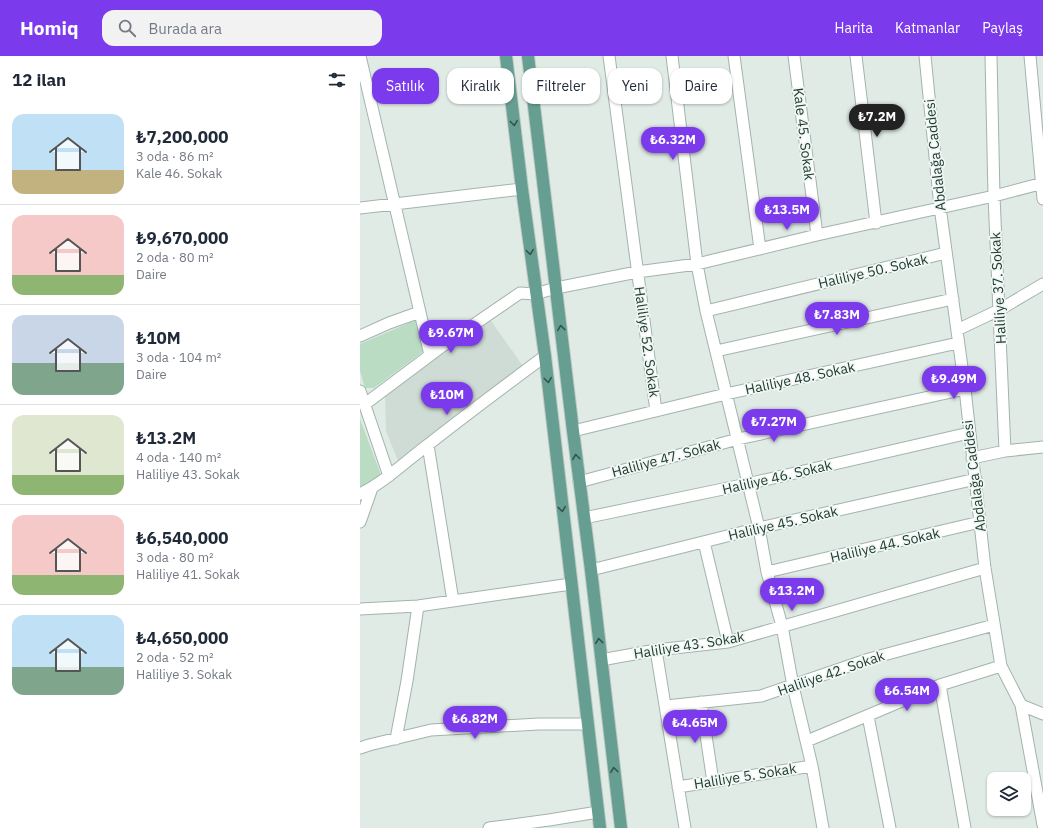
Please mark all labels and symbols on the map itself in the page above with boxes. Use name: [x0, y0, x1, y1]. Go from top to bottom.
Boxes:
street label: Kale 45. Sokak: [789, 87, 819, 182]
street label: Abdalağa Caddesi: [920, 98, 950, 212]
pin: ₺7.2M: [849, 104, 905, 138]
one-way arrow: [509, 120, 518, 126]
pin: ₺6.32M: [640, 127, 706, 161]
pin: ₺13.5M: [754, 197, 820, 231]
street label: Haliliye 37. Sokak: [986, 231, 1010, 344]
one-way arrow: [525, 249, 534, 255]
street label: Haliliye 50. Sokak: [816, 250, 930, 292]
street label: Haliliye 52. Sokak: [630, 285, 664, 399]
pin: ₺7.83M: [804, 302, 870, 336]
pin: ₺9.67M: [418, 320, 484, 354]
one-way arrow: [557, 325, 566, 331]
street label: Haliliye 48. Sokak: [743, 357, 857, 398]
pin: ₺9.49M: [921, 366, 987, 400]
one-way arrow: [543, 377, 552, 383]
pin: ₺10M: [423, 382, 471, 416]
pin: ₺7.27M: [741, 409, 807, 443]
street label: Abdalağa Caddesi: [958, 419, 990, 533]
street label: Haliliye 47. Sokak: [610, 435, 723, 481]
one-way arrow: [572, 454, 581, 460]
street label: Haliliye 46. Sokak: [720, 456, 834, 498]
street label: Haliliye 45. Sokak: [726, 502, 840, 544]
one-way arrow: [558, 506, 567, 513]
street label: Haliliye 44. Sokak: [828, 524, 942, 566]
pin: ₺13.2M: [759, 578, 825, 612]
street label: Haliliye 43. Sokak: [632, 627, 746, 663]
one-way arrow: [595, 638, 604, 644]
street label: Haliliye 42. Sokak: [775, 646, 887, 700]
pin: ₺6.54M: [874, 678, 940, 712]
pin: ₺6.82M: [442, 706, 508, 740]
pin: ₺4.65M: [662, 710, 728, 744]
street label: Haliliye 5. Sokak: [692, 759, 798, 793]
one-way arrow: [609, 767, 618, 774]

